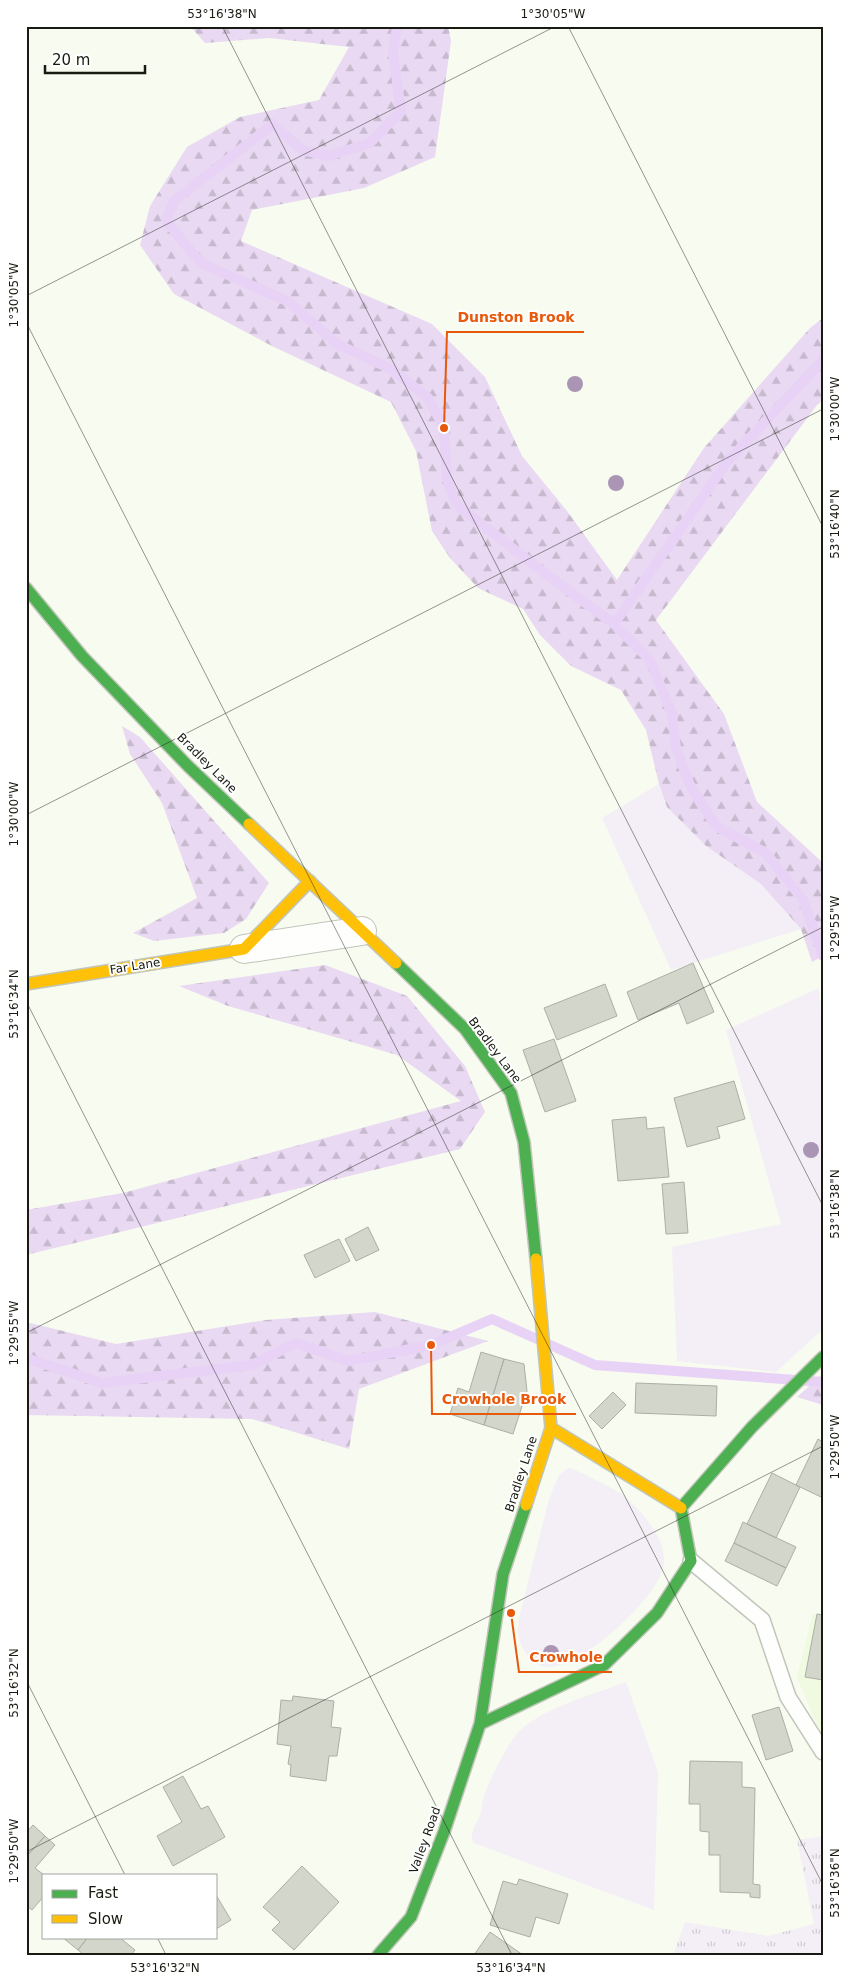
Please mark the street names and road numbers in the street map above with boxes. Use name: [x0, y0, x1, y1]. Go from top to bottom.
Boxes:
street label: Bradley Lane: [174, 730, 240, 796]
street label: Far Lane: [109, 955, 161, 977]
street label: Bradley Lane: [466, 1014, 524, 1086]
street label: Bradley Lane: [502, 1434, 540, 1514]
street label: Valley Road: [406, 1805, 444, 1875]

